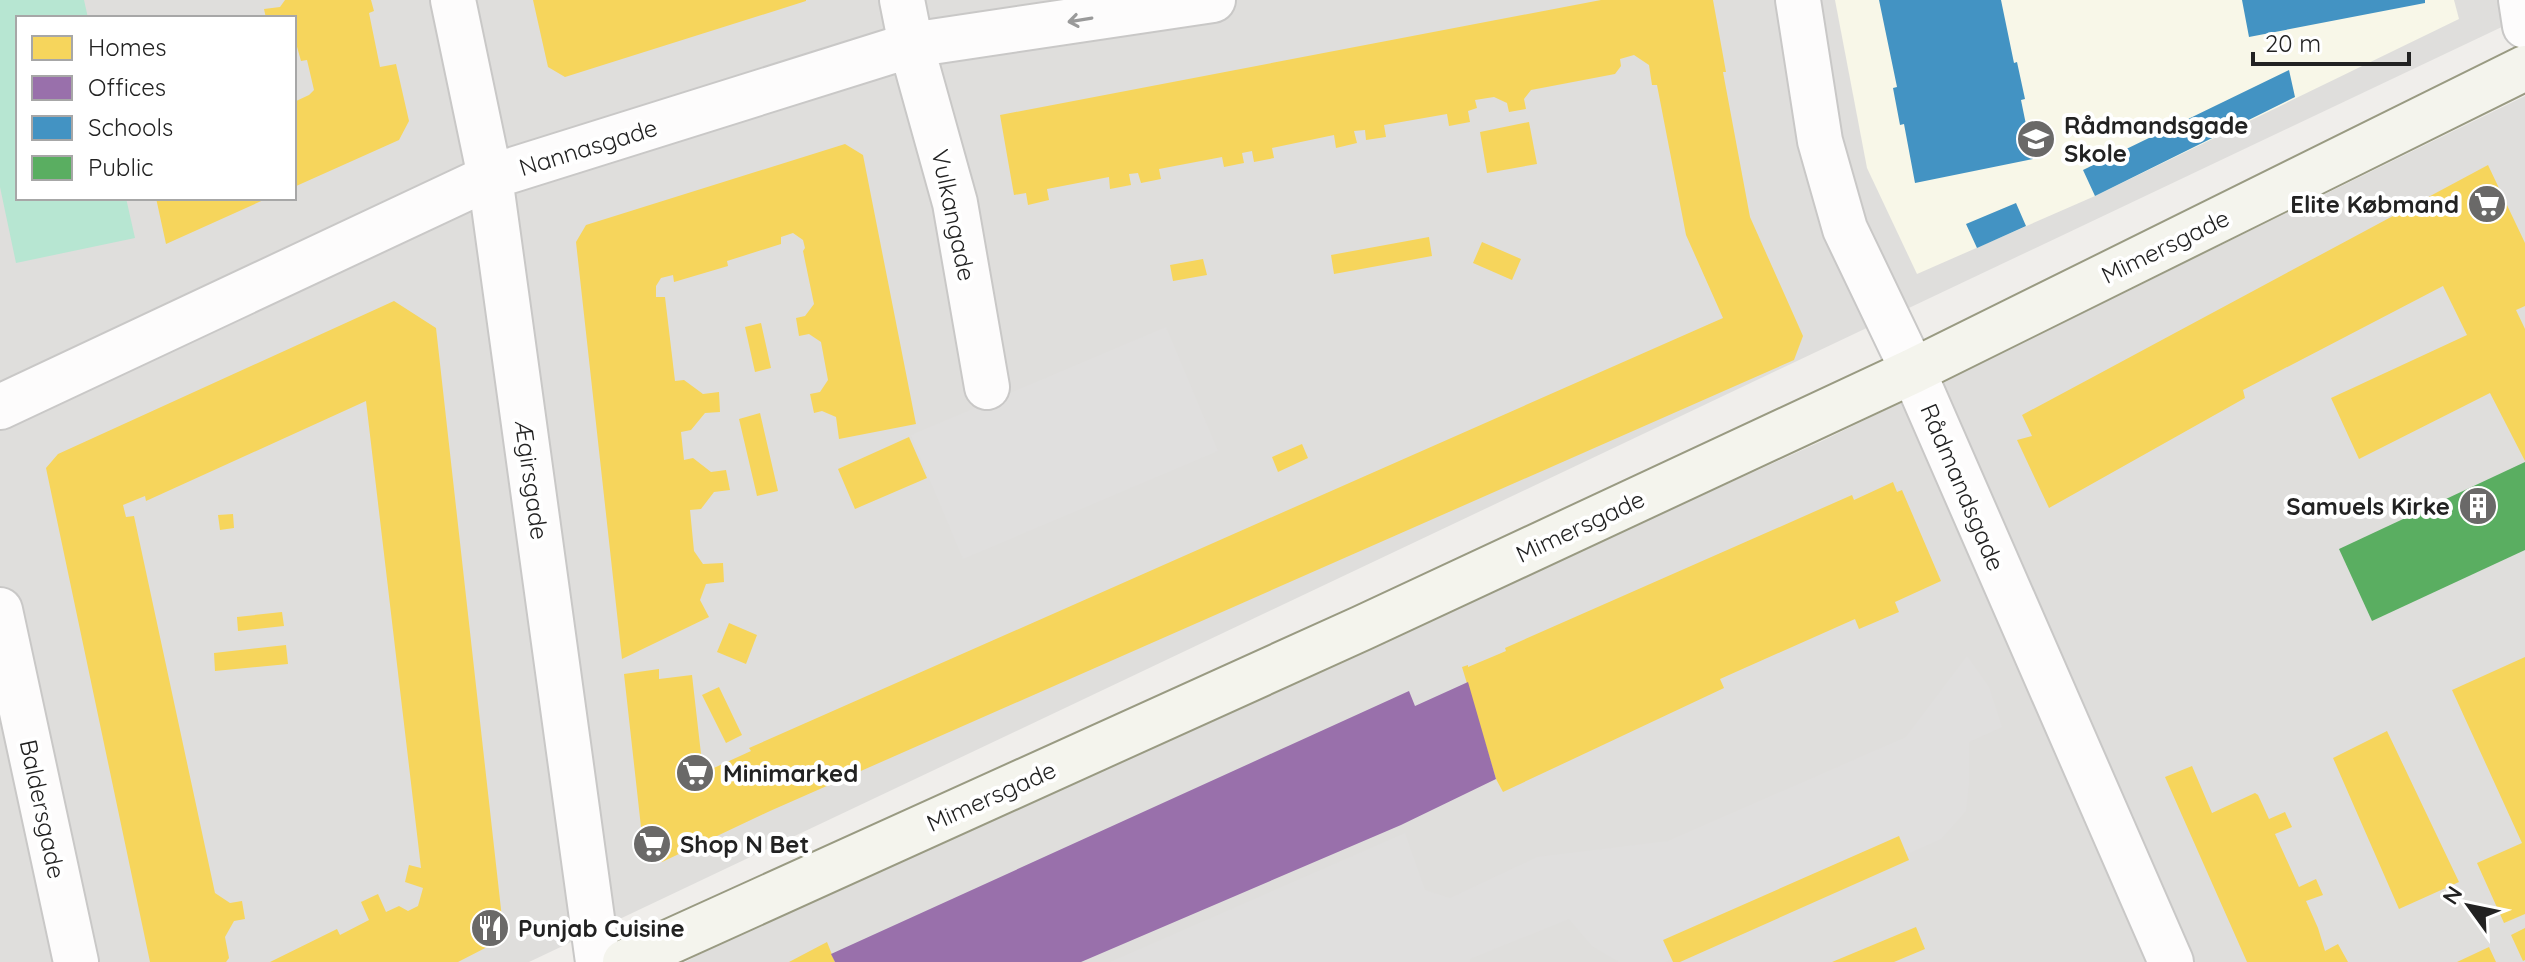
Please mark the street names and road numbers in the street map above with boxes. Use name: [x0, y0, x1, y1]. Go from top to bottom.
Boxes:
street label: Nannasgade: [515, 112, 661, 182]
street label: Vulkangade: [925, 147, 983, 283]
street label: Mimersgade: [2096, 202, 2234, 290]
street label: Rådmandsgade: [1914, 399, 2012, 575]
street label: Ægirsgade: [509, 418, 555, 542]
street label: Mimersgade: [1511, 483, 1649, 569]
street label: Baldersgade: [14, 737, 72, 881]
street label: Mimersgade: [922, 754, 1060, 838]

